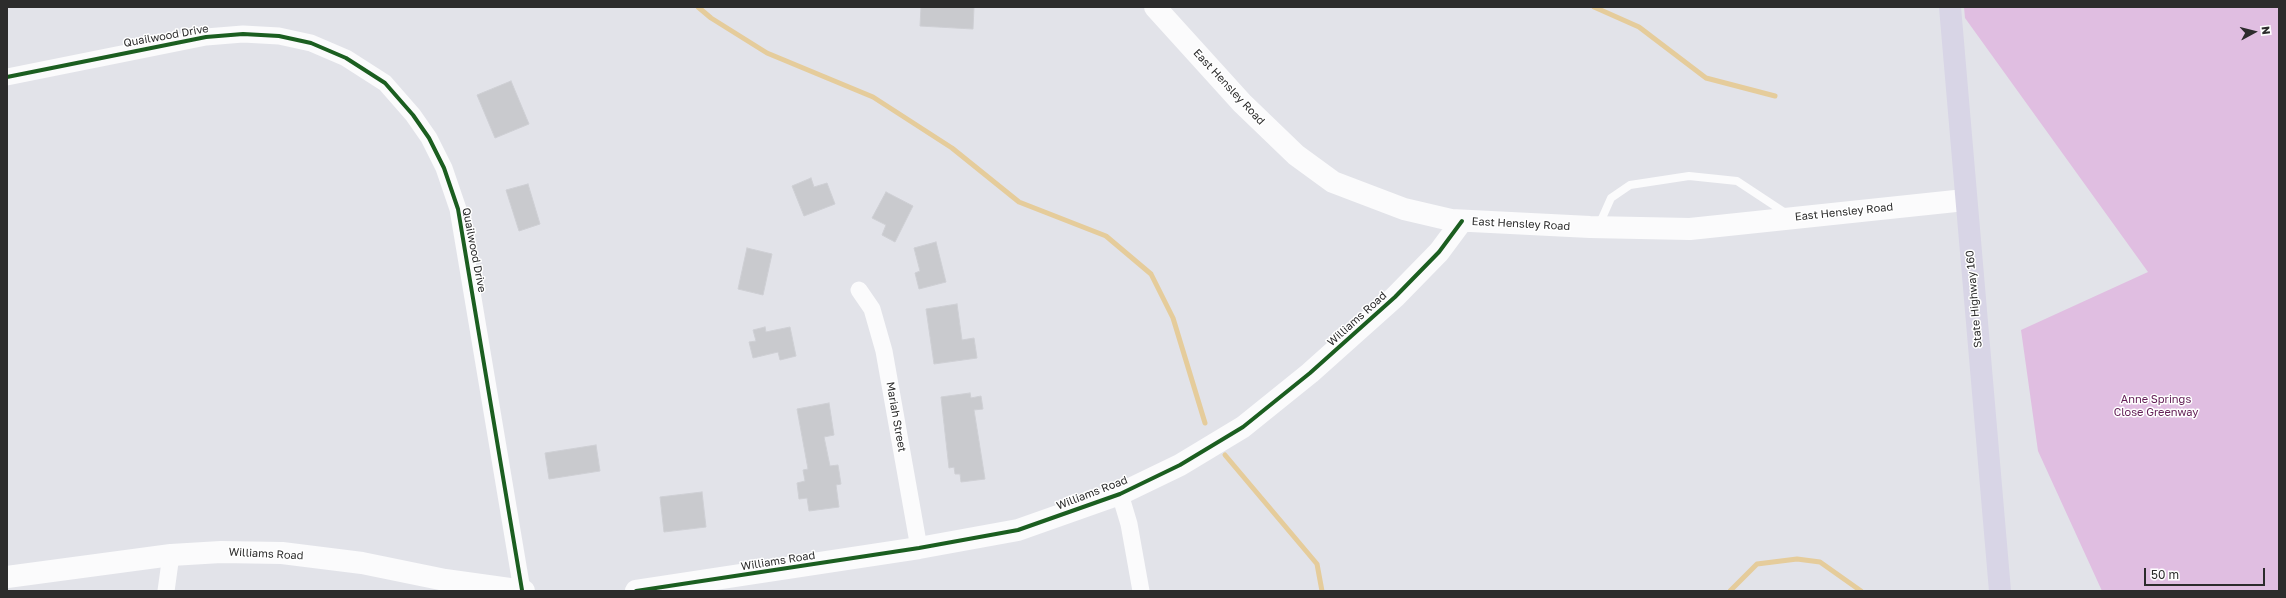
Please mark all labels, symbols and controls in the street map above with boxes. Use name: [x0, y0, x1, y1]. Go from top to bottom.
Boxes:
north arrow: [2234, 12, 2274, 52]
street label: Quailwood Drive: [122, 22, 210, 50]
text: N: [2259, 26, 2273, 35]
street label: East Hensley Road: [1191, 46, 1267, 128]
street label: East Hensley Road: [1794, 200, 1894, 224]
street label: Quailwood Drive: [459, 206, 489, 294]
street label: East Hensley Road: [1471, 215, 1571, 233]
street label: State Highway 160: [1963, 250, 1985, 348]
street label: Williams Road: [1325, 289, 1389, 349]
street label: Mariah Street: [883, 381, 909, 453]
park label: Anne Springs Close Greenway: [2114, 393, 2198, 419]
street label: Williams Road: [1055, 473, 1129, 513]
street label: Williams Road: [228, 545, 304, 563]
street label: Williams Road: [740, 549, 816, 573]
scale bar: [2146, 560, 2267, 586]
text: 50 m: [2151, 567, 2179, 582]

